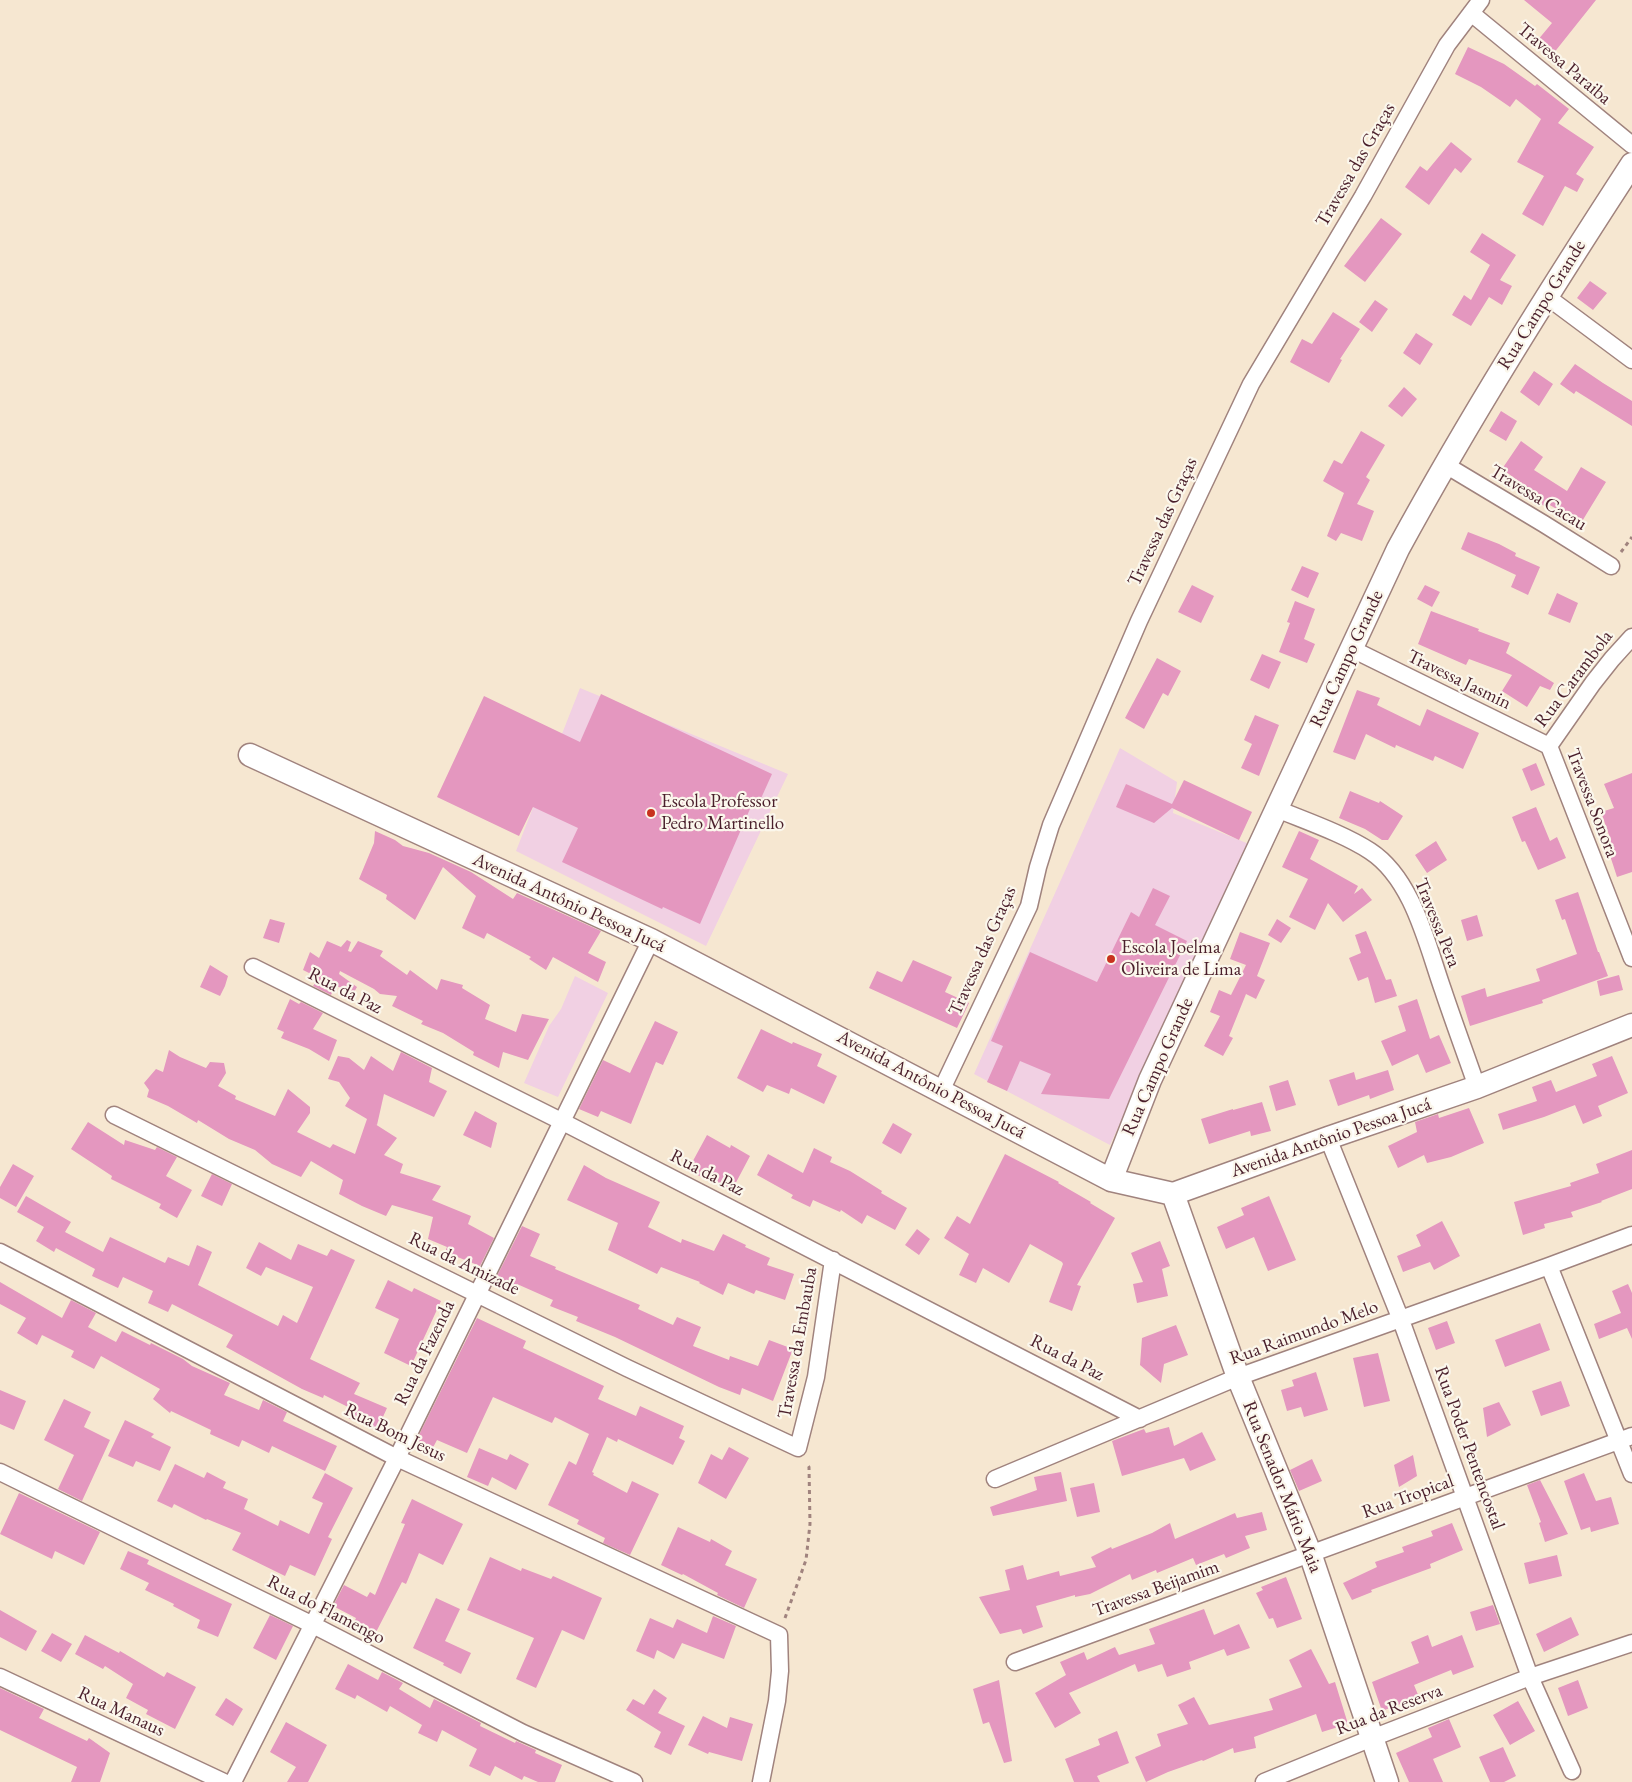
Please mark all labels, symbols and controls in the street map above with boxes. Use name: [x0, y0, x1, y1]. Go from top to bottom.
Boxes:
street label: Travessa Paraiba: [1512, 18, 1616, 110]
street label: Travessa das Graças: [1311, 99, 1401, 231]
street label: Rua Campo Grande: [1493, 236, 1591, 374]
street label: Travessa das Graças: [1123, 454, 1203, 590]
street label: Travessa Cacau: [1485, 460, 1591, 536]
street label: Rua Campo Grande: [1305, 587, 1389, 731]
street label: Rua Carambola: [1530, 626, 1618, 732]
street label: Travessa Jasmin: [1403, 645, 1515, 715]
street label: Travessa Sonora: [1561, 745, 1623, 861]
place label: Escola Professor Pedro Martinello: [661, 791, 784, 835]
marker: Escola Professor Pedro Martinello: [645, 807, 657, 819]
street label: Avenida Antônio Pessoa Jucá: [469, 848, 669, 958]
street label: Travessa Pera: [1409, 875, 1465, 971]
street label: Travessa das Graças: [944, 883, 1022, 1019]
place label: Escola Joelma Oliveira de Lima: [1121, 937, 1241, 981]
marker: Escola Joelma Oliveira de Lima: [1105, 953, 1117, 965]
street label: Rua da Paz: [304, 963, 386, 1019]
street label: Rua Campo Grande: [1117, 994, 1199, 1140]
street label: Avenida Antônio Pessoa Jucá: [833, 1026, 1029, 1144]
street label: Avenida Antônio Pessoa Jucá: [1228, 1093, 1434, 1183]
street label: Rua da Paz: [666, 1145, 748, 1201]
street label: Rua da Amizade: [405, 1227, 523, 1301]
street label: Travessa da Embauba: [773, 1265, 823, 1421]
street label: Rua Raimundo Melo: [1227, 1296, 1381, 1370]
street label: Rua da Fazenda: [390, 1297, 460, 1409]
street label: Rua da Paz: [1026, 1330, 1108, 1386]
street label: Rua Poder Pentencostal: [1429, 1363, 1509, 1533]
street label: Rua Senador Mário Maia: [1237, 1398, 1327, 1576]
street label: Rua Bom Jesus: [340, 1399, 450, 1467]
street label: Rua Tropical: [1359, 1470, 1457, 1524]
street label: Travessa Beijamim: [1090, 1556, 1222, 1622]
street label: Rua do Flamengo: [263, 1570, 389, 1650]
street label: Rua da Reserva: [1332, 1679, 1446, 1741]
street label: Rua Manaus: [74, 1682, 168, 1742]

